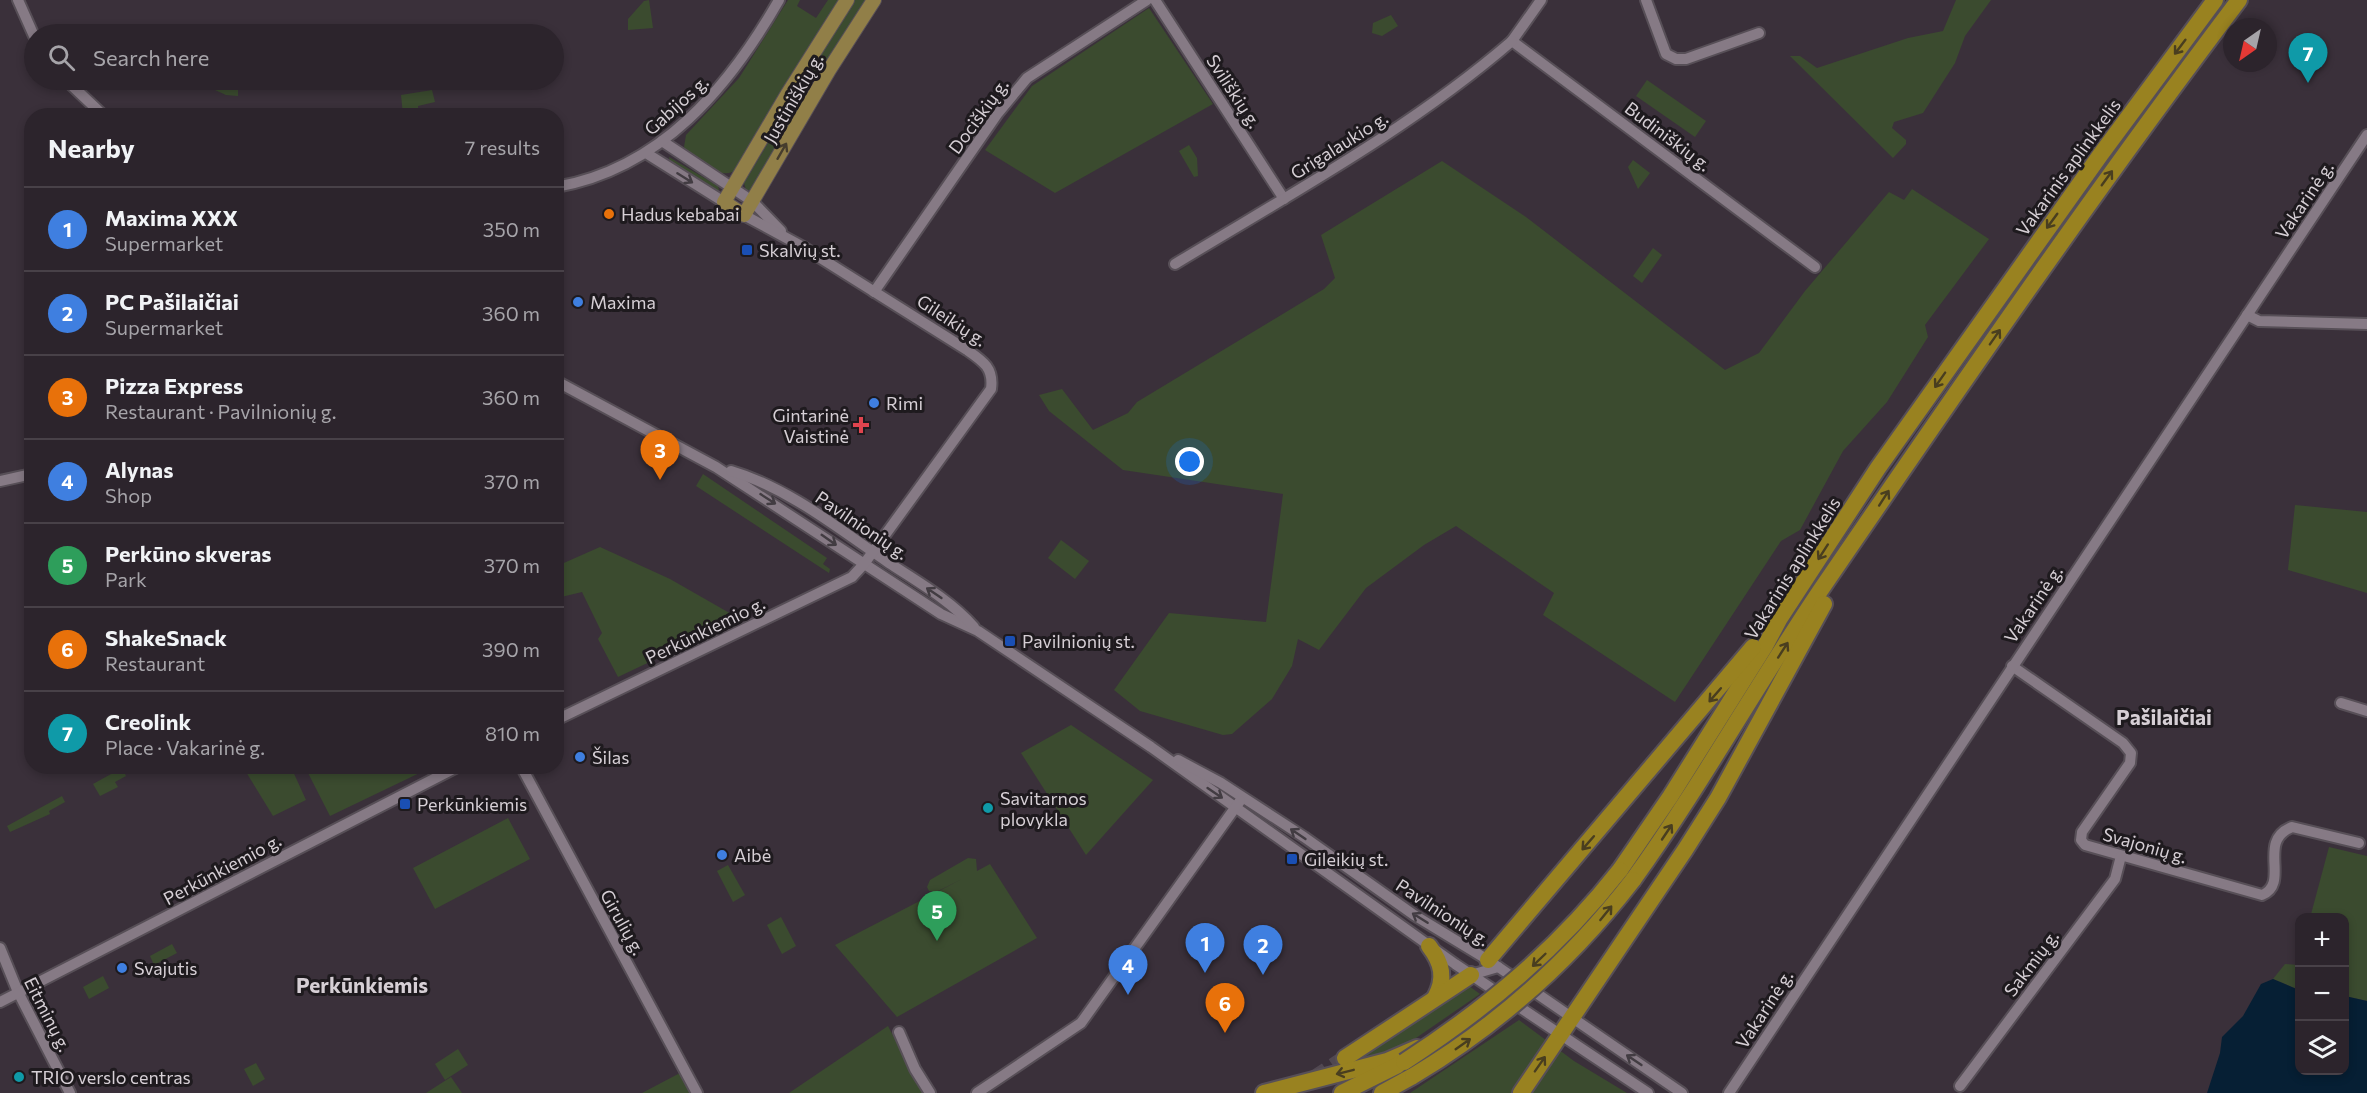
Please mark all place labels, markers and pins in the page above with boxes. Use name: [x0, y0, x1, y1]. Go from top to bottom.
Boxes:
pin: 7: [2288, 34, 2328, 83]
place label: Hadus kebabai: [621, 203, 740, 225]
marker: Hadus kebabai: [602, 207, 616, 221]
place label: Skalvių st.: [759, 239, 840, 261]
marker: Skalvių st.: [740, 243, 754, 257]
place label: Maxima: [590, 291, 656, 313]
marker: Maxima: [571, 295, 585, 309]
place label: Rimi: [886, 392, 923, 414]
marker: Rimi: [867, 396, 881, 410]
place label: Gintarinė Vaistinė: [772, 404, 849, 447]
marker: Gintarinė Vaistinė: [854, 418, 868, 432]
pin: 3: [640, 430, 680, 480]
place label: Pavilnionių st.: [1022, 630, 1135, 652]
marker: Pavilnionių st.: [1003, 634, 1017, 648]
place label: Šilas: [592, 746, 629, 768]
marker: Šilas: [573, 750, 587, 764]
place label: Savitarnos plovykla: [1000, 787, 1087, 830]
place label: Perkūnkiemis: [417, 793, 527, 815]
marker: Perkūnkiemis: [398, 797, 412, 811]
marker: Savitarnos plovykla: [981, 801, 995, 815]
place label: Aibė: [734, 844, 771, 866]
marker: Aibė: [715, 848, 729, 862]
place label: Gileikių st.: [1304, 848, 1388, 870]
marker: Gileikių st.: [1285, 852, 1299, 866]
pin: 5: [918, 892, 956, 941]
pin: 1: [1186, 924, 1224, 973]
pin: 2: [1244, 926, 1282, 975]
pin: 4: [1108, 946, 1148, 995]
place label: Svajutis: [134, 957, 197, 979]
marker: Svajutis: [115, 961, 129, 975]
pin: 6: [1206, 984, 1244, 1033]
place label: TRIO verslo centras: [31, 1066, 191, 1088]
marker: TRIO verslo centras: [12, 1070, 26, 1084]

